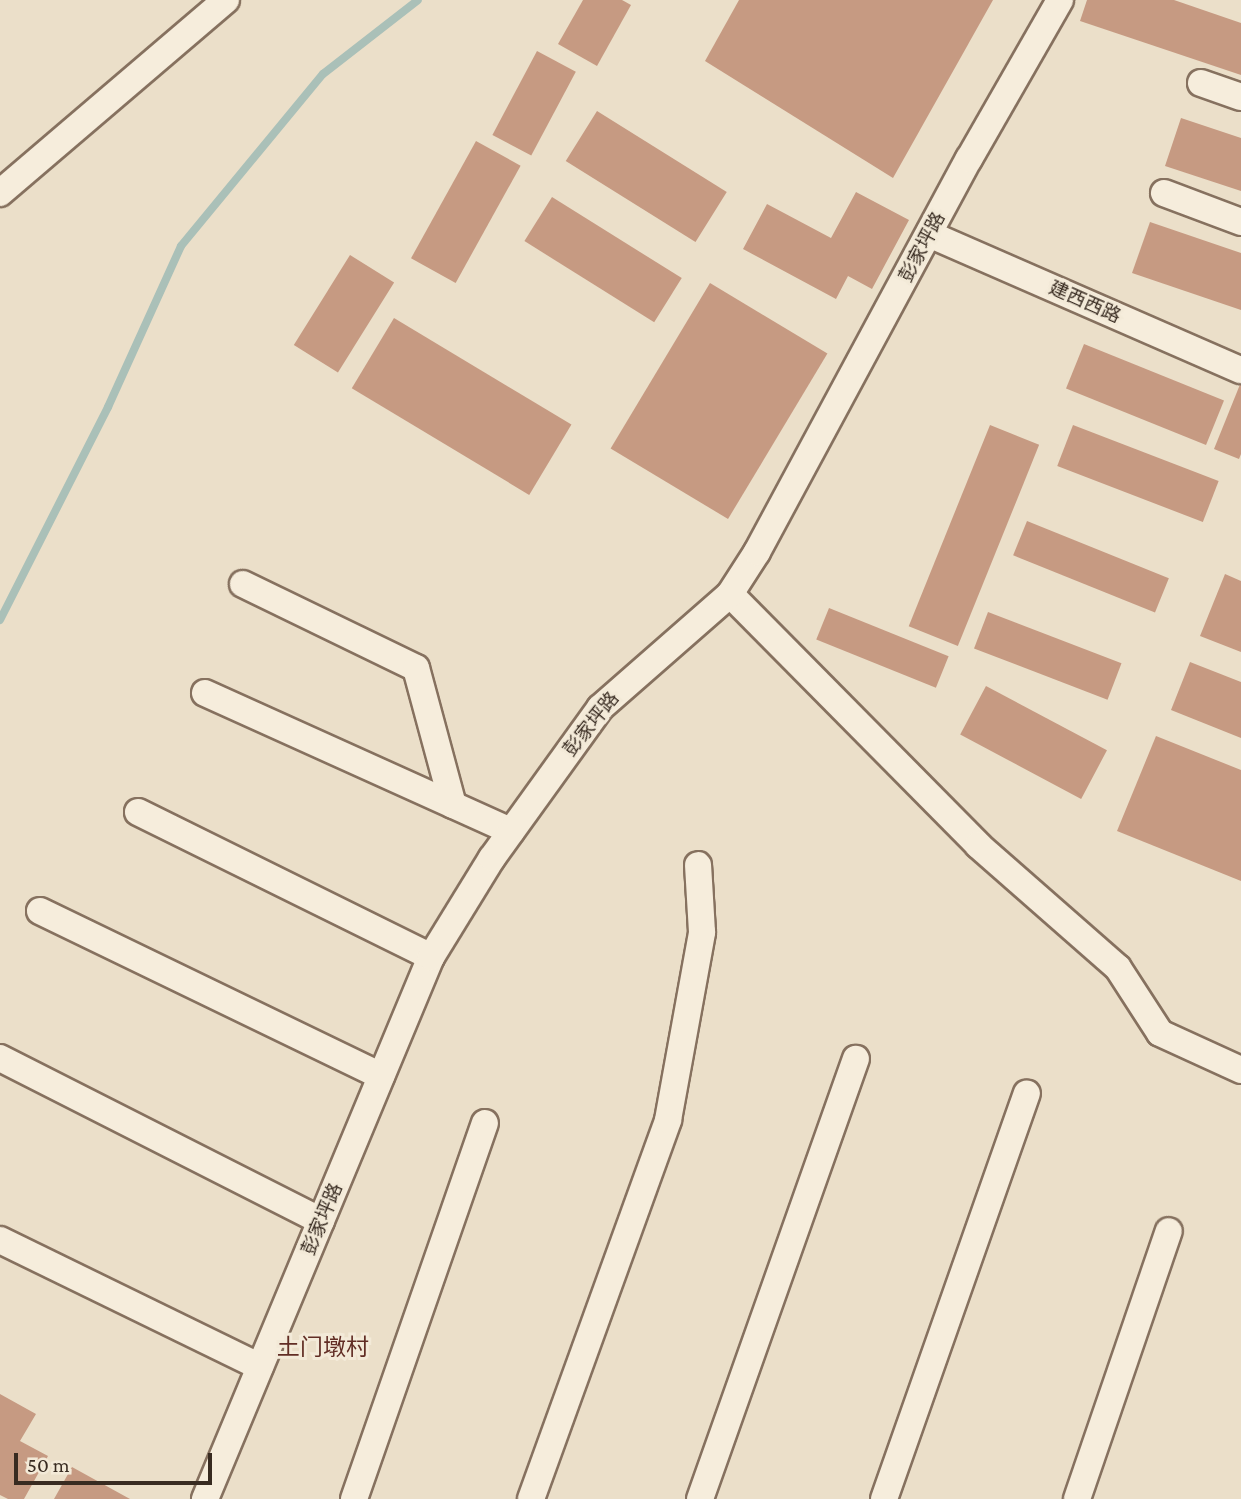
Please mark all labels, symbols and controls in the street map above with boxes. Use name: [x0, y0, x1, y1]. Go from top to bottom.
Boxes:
street label: 彭家坪路: [894, 208, 950, 286]
street label: 建西西路: [1046, 276, 1124, 328]
street label: 彭家坪路: [558, 687, 624, 761]
street label: 彭家坪路: [297, 1180, 347, 1258]
district label: 土门墩村: [277, 1333, 369, 1361]
scale bar: [18, 1440, 215, 1484]
text: 50 m: [27, 1453, 70, 1477]

